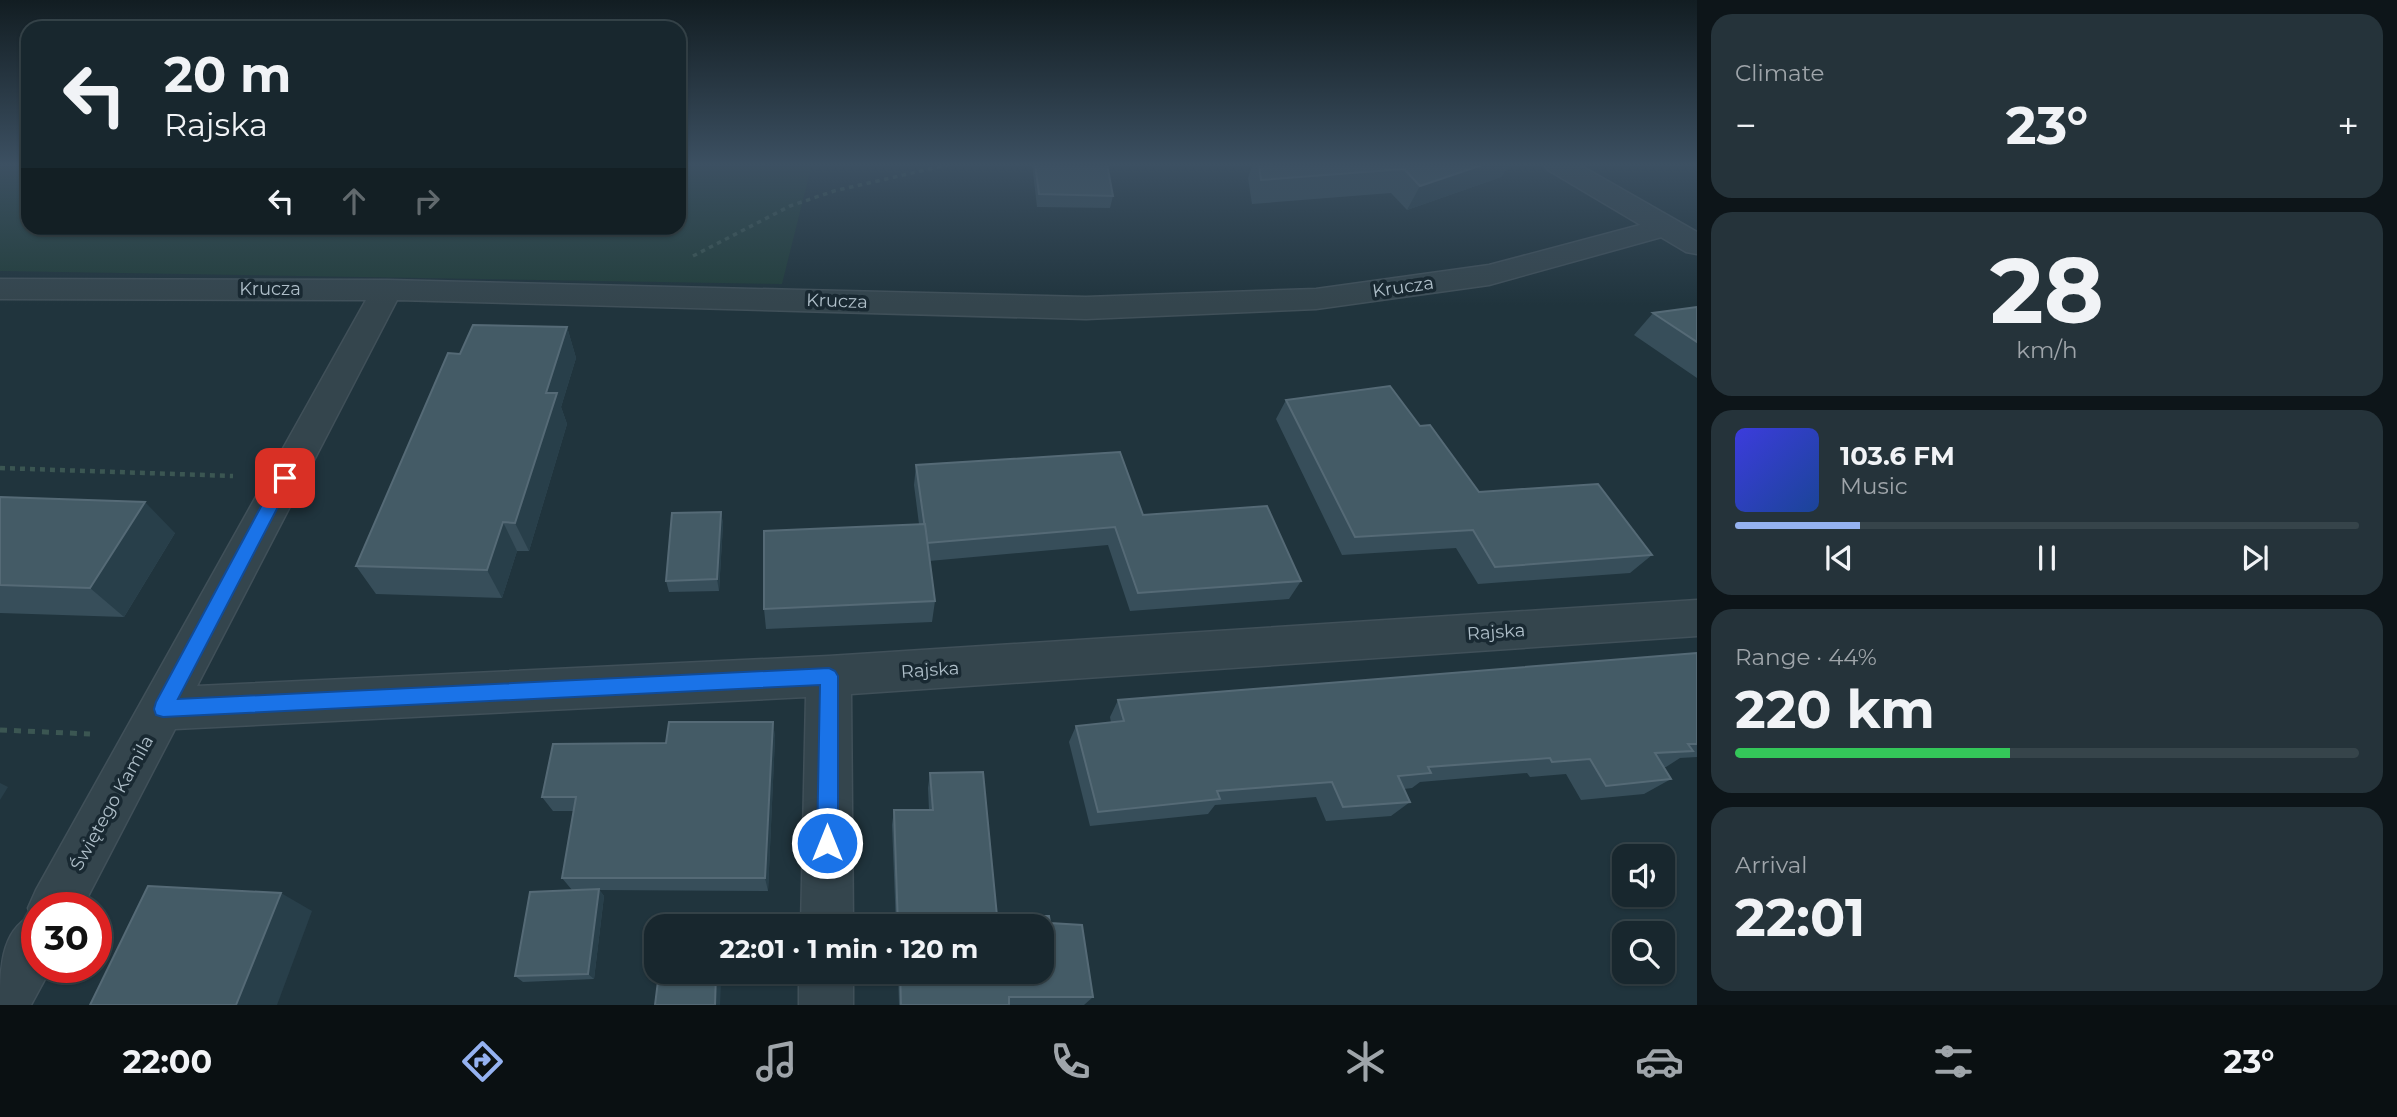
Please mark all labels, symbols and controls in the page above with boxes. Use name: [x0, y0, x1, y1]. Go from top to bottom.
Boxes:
text: 20 m: [164, 45, 291, 104]
icon: left: [49, 49, 140, 140]
text: Climate: [1735, 59, 1824, 87]
text: 23°: [2006, 94, 2088, 157]
text: −: [1735, 102, 1757, 149]
text: +: [2337, 102, 2359, 149]
text: Rajska: [164, 105, 268, 144]
icon: left: [262, 182, 300, 220]
icon: ahead: [335, 182, 373, 220]
icon: right: [408, 182, 446, 220]
text: 28: [1990, 235, 2104, 346]
street label: Krucza: [1371, 272, 1435, 302]
street label: Krucza: [239, 278, 301, 300]
street label: Krucza: [806, 289, 868, 313]
text: km/h: [2016, 336, 2078, 364]
text: 103.6 FM: [1840, 440, 1955, 472]
pin: [255, 448, 315, 508]
icon: arrive: [266, 459, 304, 497]
text: Music: [1840, 472, 1908, 500]
icon: previous: [1820, 539, 1858, 577]
icon: pause: [2028, 539, 2066, 577]
icon: next: [2236, 539, 2274, 577]
street label: Rajska: [1466, 619, 1526, 645]
text: Range · 44%: [1735, 643, 1877, 671]
street label: Rajska: [900, 657, 960, 683]
text: 220 km: [1735, 678, 1935, 741]
street label: Świętego Kamila: [66, 732, 158, 874]
position arrow: [790, 806, 864, 880]
map controls: [1612, 844, 1675, 984]
button: sound: [1612, 844, 1675, 907]
text: Arrival: [1735, 851, 1808, 879]
text: 22:01: [1735, 886, 1865, 949]
speed limit sign: 30: [21, 892, 112, 983]
button: search: [1612, 921, 1675, 984]
text: 22:01 · 1 min · 120 m: [720, 933, 978, 965]
icon: directions: [458, 1037, 507, 1086]
icon: music: [752, 1037, 801, 1086]
icon: phone: [1046, 1037, 1095, 1086]
icon: climate: [1341, 1037, 1390, 1086]
icon: car: [1635, 1037, 1684, 1086]
icon: filters: [1929, 1037, 1978, 1086]
text: 22:00: [123, 1042, 212, 1081]
text: 23°: [2224, 1042, 2274, 1081]

